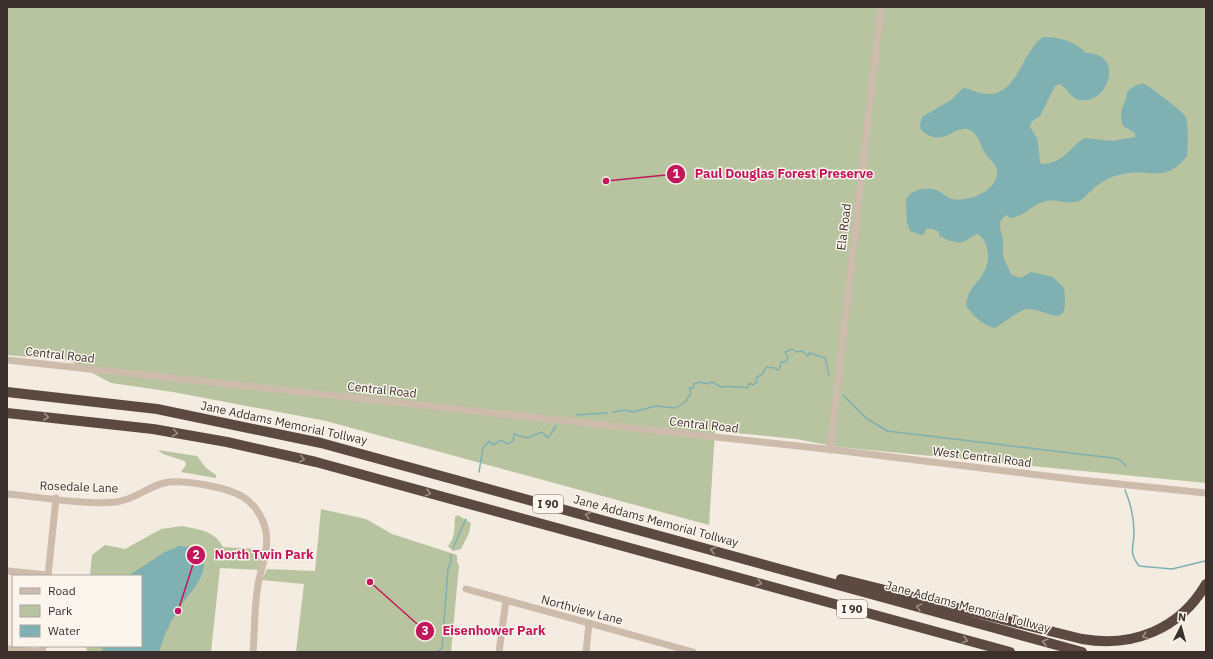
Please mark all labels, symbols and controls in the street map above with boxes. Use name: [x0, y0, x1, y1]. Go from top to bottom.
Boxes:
callout: Paul Douglas Forest Preserve: [666, 161, 881, 186]
text: Paul Douglas Forest Preserve: [695, 165, 873, 182]
text: 1: [672, 166, 680, 181]
street label: Ela Road: [833, 203, 854, 251]
street label: Central Road: [25, 343, 95, 366]
street label: Central Road: [347, 378, 417, 401]
street label: Jane Addams Memorial Tollway: [199, 397, 369, 448]
one-way arrow: [43, 412, 49, 421]
street label: Central Road: [669, 413, 739, 436]
one-way arrow: [172, 428, 178, 437]
street label: West Central Road: [932, 443, 1032, 470]
one-way arrow: [299, 454, 305, 462]
street label: Rosedale Lane: [40, 478, 119, 495]
one-way arrow: [424, 488, 431, 497]
street label: Jane Addams Memorial Tollway: [572, 491, 740, 550]
road number: I 90: [533, 495, 563, 513]
one-way arrow: [585, 512, 591, 520]
callout: North Twin Park: [186, 542, 321, 567]
text: North Twin Park: [215, 546, 314, 563]
one-way arrow: [710, 546, 717, 555]
text: 2: [192, 547, 200, 562]
legend: [12, 575, 142, 647]
street label: Jane Addams Memorial Tollway: [884, 577, 1052, 636]
one-way arrow: [755, 578, 762, 587]
text: Road: [48, 583, 76, 598]
street label: Northview Lane: [540, 591, 625, 628]
road number: I 90: [837, 600, 867, 618]
text: Park: [48, 603, 73, 618]
one-way arrow: [916, 603, 923, 612]
north arrow: [1161, 607, 1201, 647]
text: N: [1177, 610, 1187, 624]
callout: Eisenhower Park: [415, 618, 554, 643]
text: Eisenhower Park: [442, 622, 546, 639]
text: Water: [48, 623, 81, 638]
text: 3: [421, 623, 429, 638]
one-way arrow: [1142, 631, 1149, 639]
one-way arrow: [961, 635, 968, 644]
one-way arrow: [1041, 638, 1048, 647]

